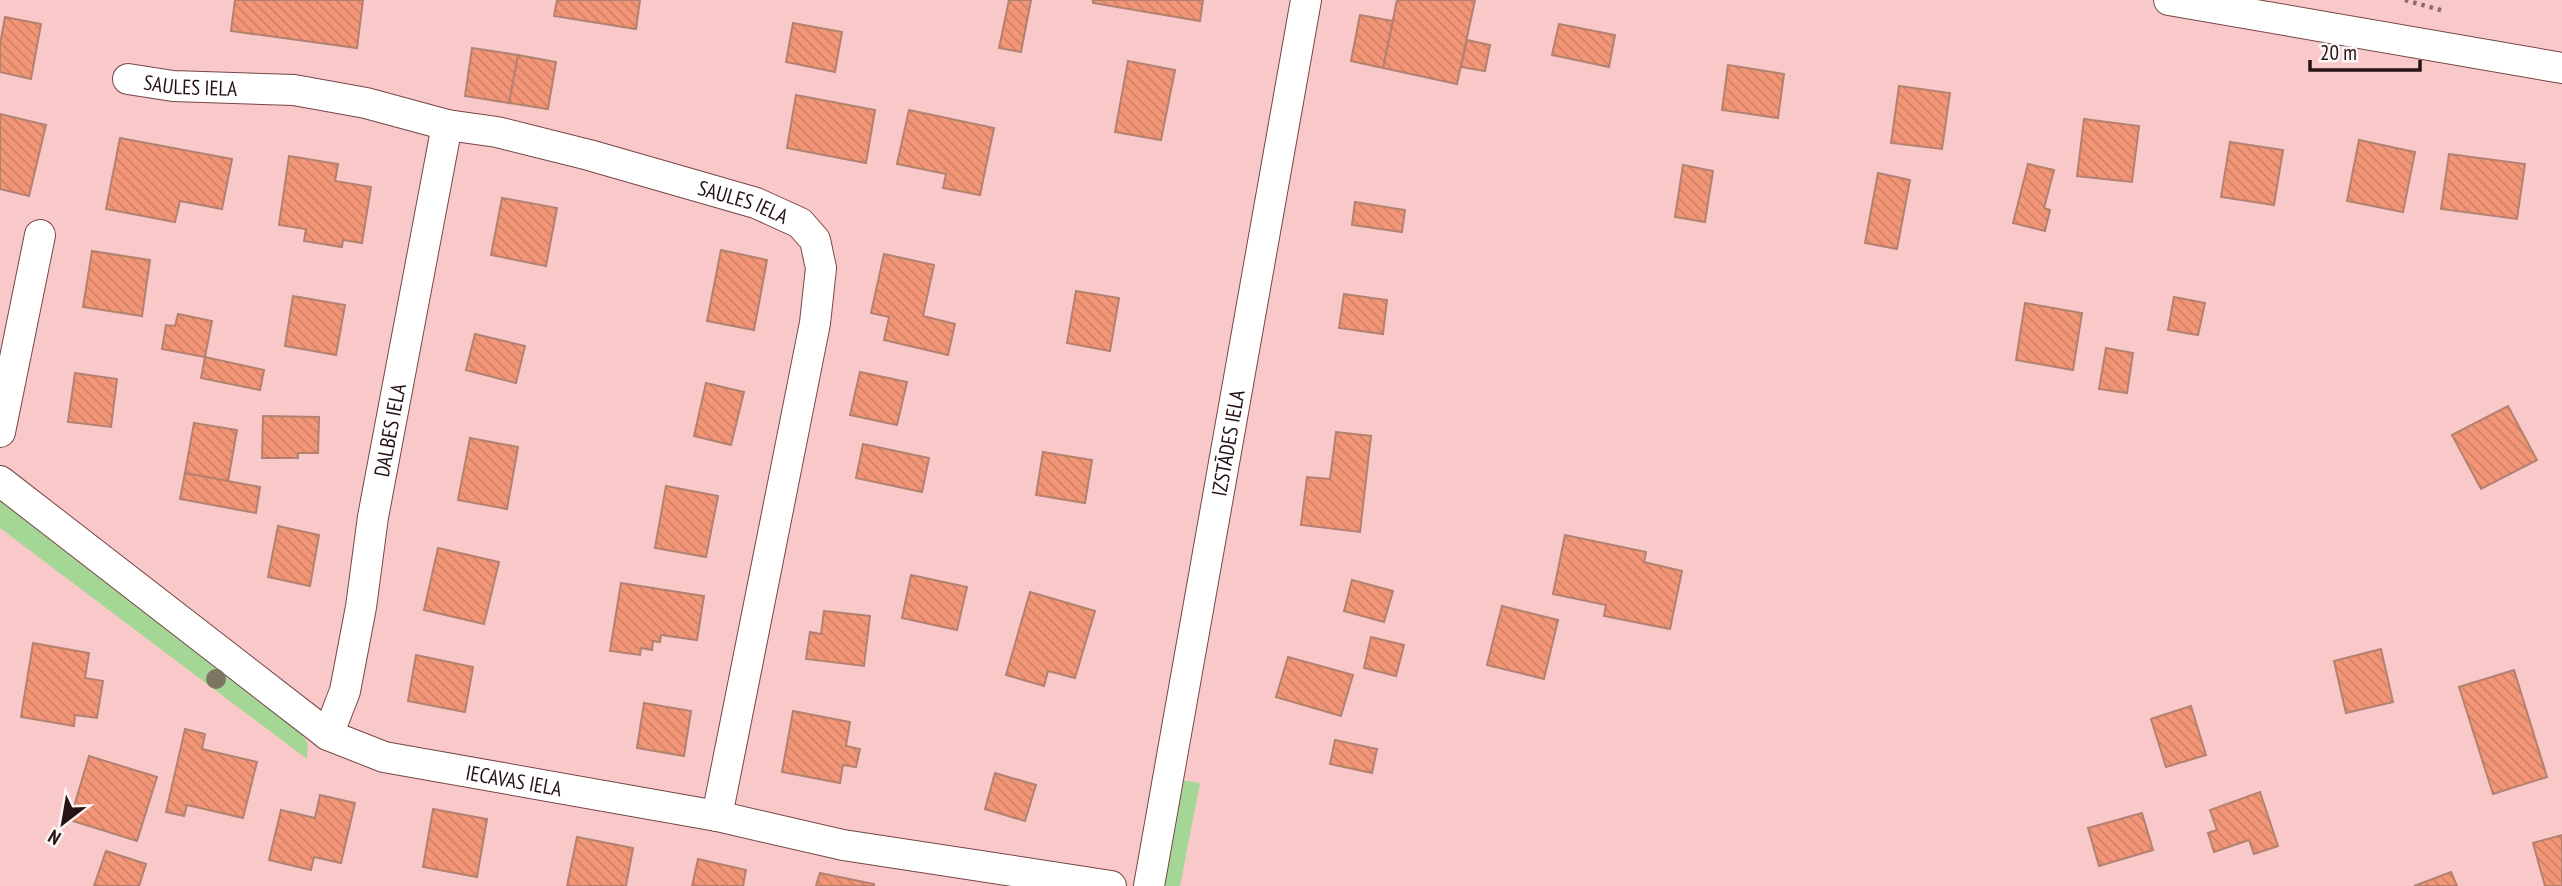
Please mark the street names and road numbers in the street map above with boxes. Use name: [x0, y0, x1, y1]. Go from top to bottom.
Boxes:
street label: SAULES IELA: [142, 68, 238, 102]
street label: SAULES IELA: [695, 174, 793, 229]
street label: DALBES IELA: [367, 381, 411, 479]
street label: IZSTĀDES IELA: [1205, 388, 1250, 498]
street label: IECAVAS IELA: [464, 758, 564, 802]

